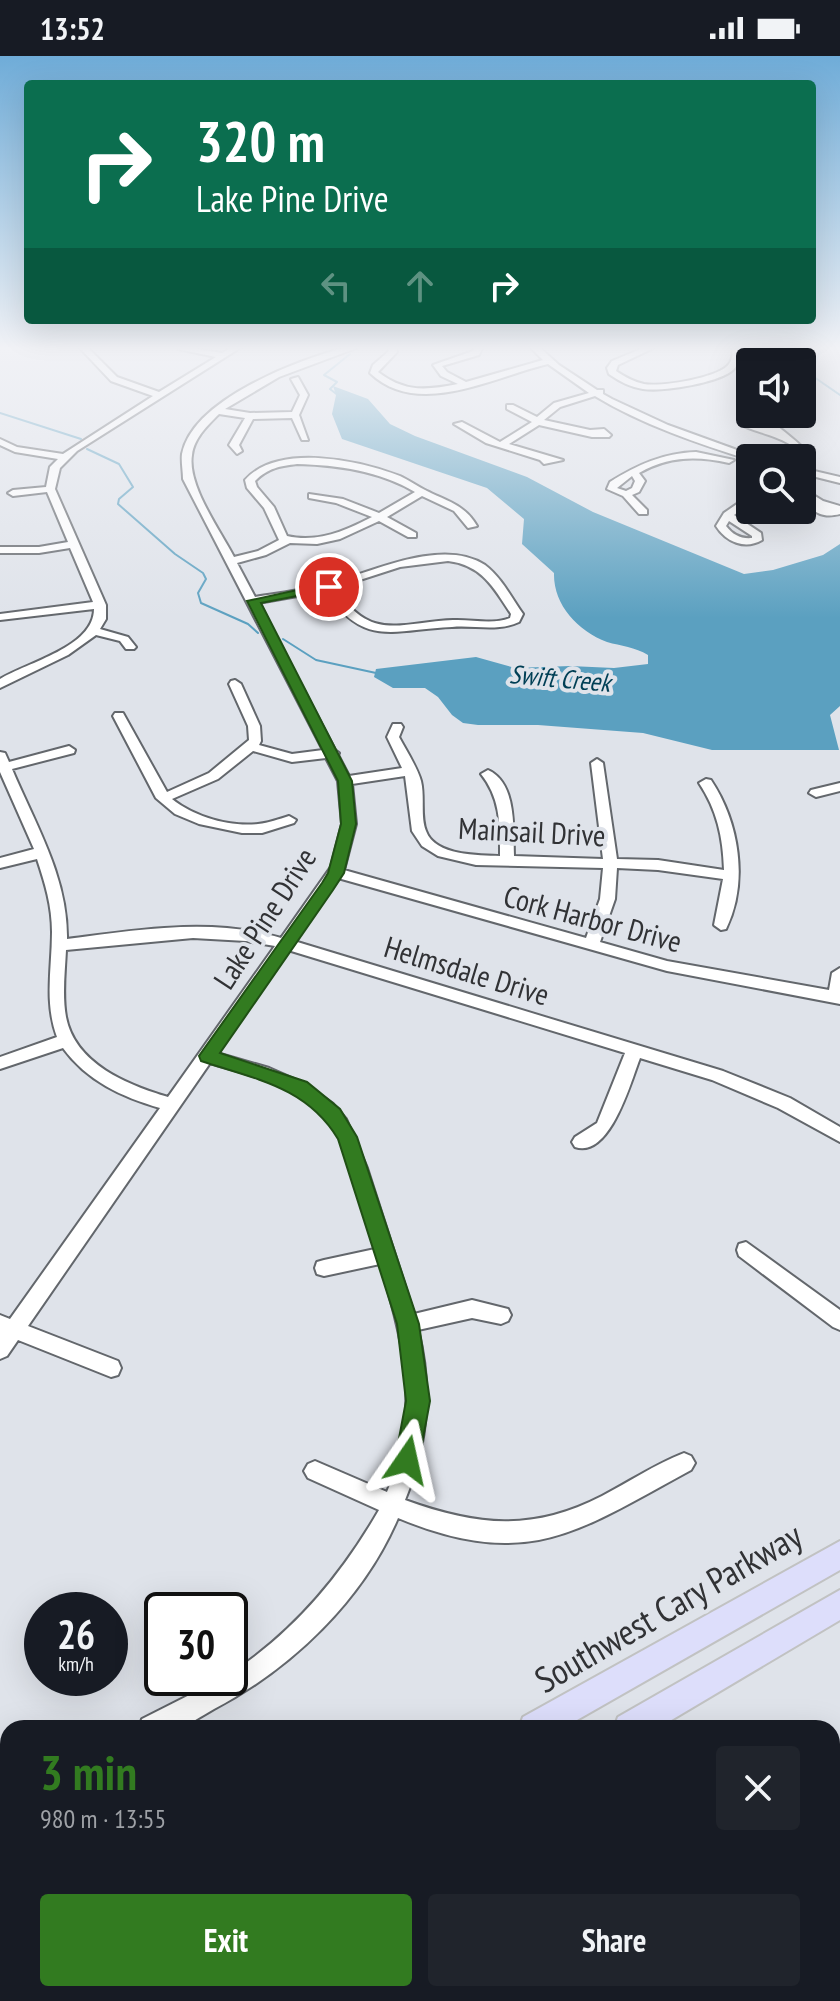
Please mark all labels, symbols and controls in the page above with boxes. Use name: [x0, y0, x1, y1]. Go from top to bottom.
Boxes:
text: 13:52: [40, 9, 105, 48]
text: 320 m: [196, 105, 325, 177]
icon: right: [64, 112, 168, 216]
text: Lake Pine Drive: [196, 175, 389, 222]
icon: left: [314, 264, 358, 308]
icon: ahead: [398, 264, 442, 308]
icon: right: [482, 264, 526, 308]
map controls: [736, 348, 816, 524]
button: sound: [736, 348, 816, 428]
button: search: [736, 444, 816, 524]
pin: [295, 553, 363, 621]
icon: arrive: [307, 565, 351, 609]
water label: Swift Creek: [508, 657, 615, 699]
street label: Mainsail Drive: [457, 808, 607, 854]
street label: Lake Pine Drive: [204, 840, 324, 996]
street label: Cork Harbor Drive: [500, 876, 686, 960]
street label: Helmsdale Drive: [380, 926, 554, 1014]
position arrow: [365, 1418, 449, 1502]
street label: Southwest Cary Parkway: [526, 1511, 810, 1703]
speed limit sign: 30: [144, 1592, 248, 1696]
text: 26: [57, 1608, 95, 1660]
text: km/h: [58, 1651, 94, 1677]
text: 3 min: [40, 1741, 137, 1803]
button: close: [716, 1746, 800, 1830]
text: 980 m · 13:55: [40, 1802, 166, 1835]
button: Exit: [40, 1894, 412, 1986]
button: Share: [428, 1894, 800, 1986]

